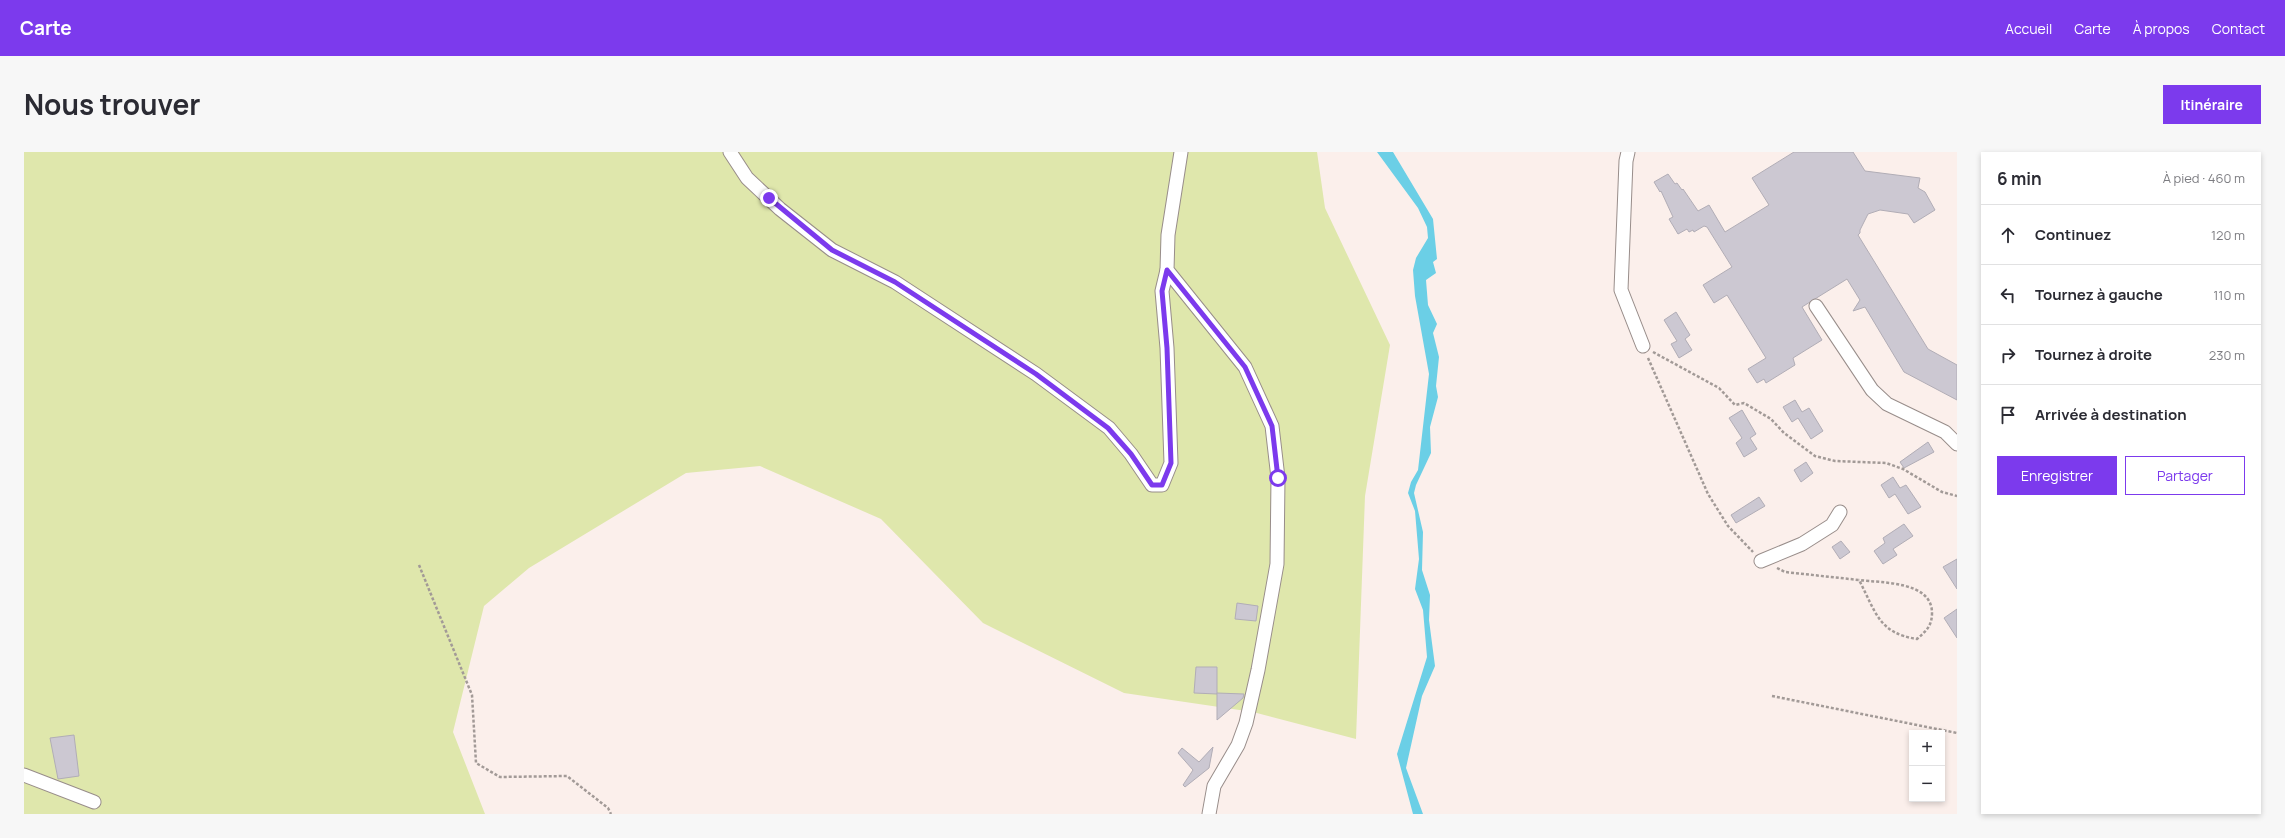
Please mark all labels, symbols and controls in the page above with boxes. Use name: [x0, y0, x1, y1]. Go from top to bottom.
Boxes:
text: Carte: [20, 15, 72, 41]
text: Accueil: [2005, 19, 2052, 38]
text: Carte: [2074, 19, 2111, 38]
text: À propos: [2133, 19, 2190, 38]
text: Contact: [2212, 19, 2265, 38]
text: Nous trouver: [24, 85, 200, 123]
button: Itinéraire: [2163, 85, 2261, 124]
text: 6 min: [1997, 167, 2042, 190]
text: À pied · 460 m: [2163, 169, 2245, 187]
route end: [760, 189, 778, 207]
icon: ahead: [1997, 224, 2019, 246]
text: Continuez: [2035, 224, 2111, 245]
text: 120 m: [2211, 226, 2245, 244]
icon: left: [1997, 284, 2019, 306]
text: Tournez à gauche: [2035, 284, 2163, 305]
text: 110 m: [2213, 286, 2245, 304]
icon: right: [1997, 344, 2019, 366]
text: Tournez à droite: [2035, 344, 2152, 365]
text: 230 m: [2209, 346, 2245, 364]
icon: arrive: [1997, 404, 2019, 426]
text: Arrivée à destination: [2035, 404, 2187, 425]
button: Enregistrer: [1997, 456, 2117, 495]
button: Partager: [2125, 456, 2245, 495]
route start: [1269, 469, 1287, 487]
map controls: [1909, 730, 1945, 802]
button: +: [1909, 730, 1945, 766]
button: −: [1909, 766, 1945, 802]

